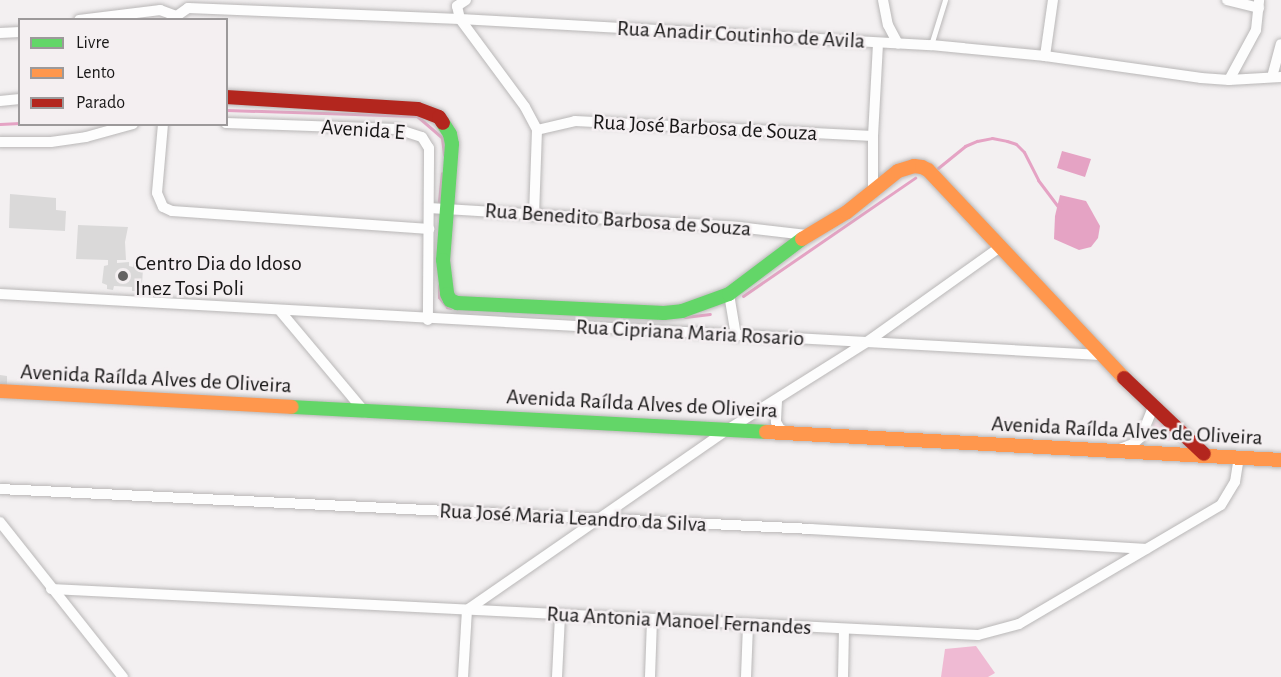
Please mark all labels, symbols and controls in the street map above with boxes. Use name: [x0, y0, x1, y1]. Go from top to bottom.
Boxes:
street label: Rua Anadir Coutinho de Avila: [616, 15, 866, 55]
legend: [18, 18, 228, 126]
text: Livre: [76, 34, 110, 52]
text: Lento: [76, 64, 115, 82]
text: Parado: [76, 94, 125, 112]
street label: Rua José Barbosa de Souza: [592, 109, 818, 147]
street label: Avenida E: [320, 114, 406, 146]
street label: Rua Benedito Barbosa de Souza: [484, 198, 752, 242]
place label: Centro Dia do Idoso Inez Tosi Poli: [135, 250, 302, 302]
marker: Centro Dia do Idoso Inez Tosi Poli: [116, 269, 130, 283]
street label: Rua Cipriana Maria Rosario: [575, 314, 805, 352]
street label: Avenida Raílda Alves de Oliveira: [20, 359, 292, 399]
street label: Avenida Raílda Alves de Oliveira: [506, 384, 778, 424]
street label: Avenida Raílda Alves de Oliveira: [991, 411, 1263, 451]
street label: Rua José Maria Leandro da Silva: [439, 498, 707, 538]
street label: Rua Antonia Manoel Fernandes: [546, 601, 812, 641]

